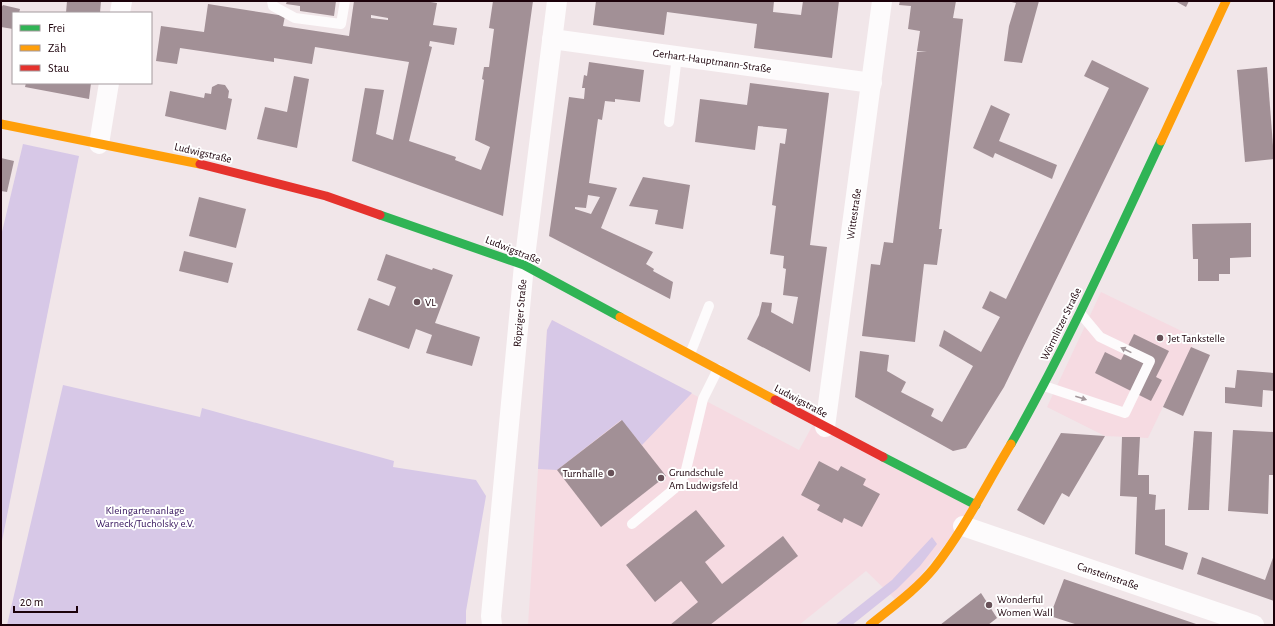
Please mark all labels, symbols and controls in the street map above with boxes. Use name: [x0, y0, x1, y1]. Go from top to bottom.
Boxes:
legend: [12, 12, 152, 84]
text: Frei: [48, 22, 65, 34]
text: Zäh: [48, 42, 66, 54]
street label: Gerhart-Hauptmann-Straße: [652, 47, 772, 75]
text: Stau: [48, 62, 69, 74]
street label: Ludwigstraße: [173, 141, 233, 165]
street label: Wittestraße: [845, 188, 863, 240]
street label: Ludwigstraße: [484, 234, 542, 266]
street label: Röpziger Straße: [512, 279, 528, 347]
street label: Wörmlitzer Straße: [1039, 286, 1083, 362]
marker: VL: [412, 297, 422, 307]
place label: VL: [425, 297, 436, 308]
marker: Jet Tankstelle: [1155, 333, 1165, 343]
place label: Jet Tankstelle: [1168, 333, 1225, 344]
one-way arrow: [1121, 346, 1132, 353]
street label: Ludwigstraße: [773, 382, 829, 420]
one-way arrow: [1076, 396, 1088, 402]
place label: Grundschule Am Ludwigsfeld: [669, 467, 738, 491]
place label: Turnhalle: [562, 468, 603, 479]
marker: Turnhalle: [606, 468, 616, 478]
marker: Grundschule Am Ludwigsfeld: [656, 473, 666, 483]
park label: Kleingartenanlage Warneck/Tucholsky e.V.: [96, 505, 194, 529]
street label: Cansteinstraße: [1076, 560, 1140, 592]
scale bar: [14, 588, 77, 614]
place label: Wonderful Women Wall: [997, 594, 1053, 618]
text: 20 m: [20, 596, 43, 608]
marker: Wonderful Women Wall: [984, 600, 994, 610]

